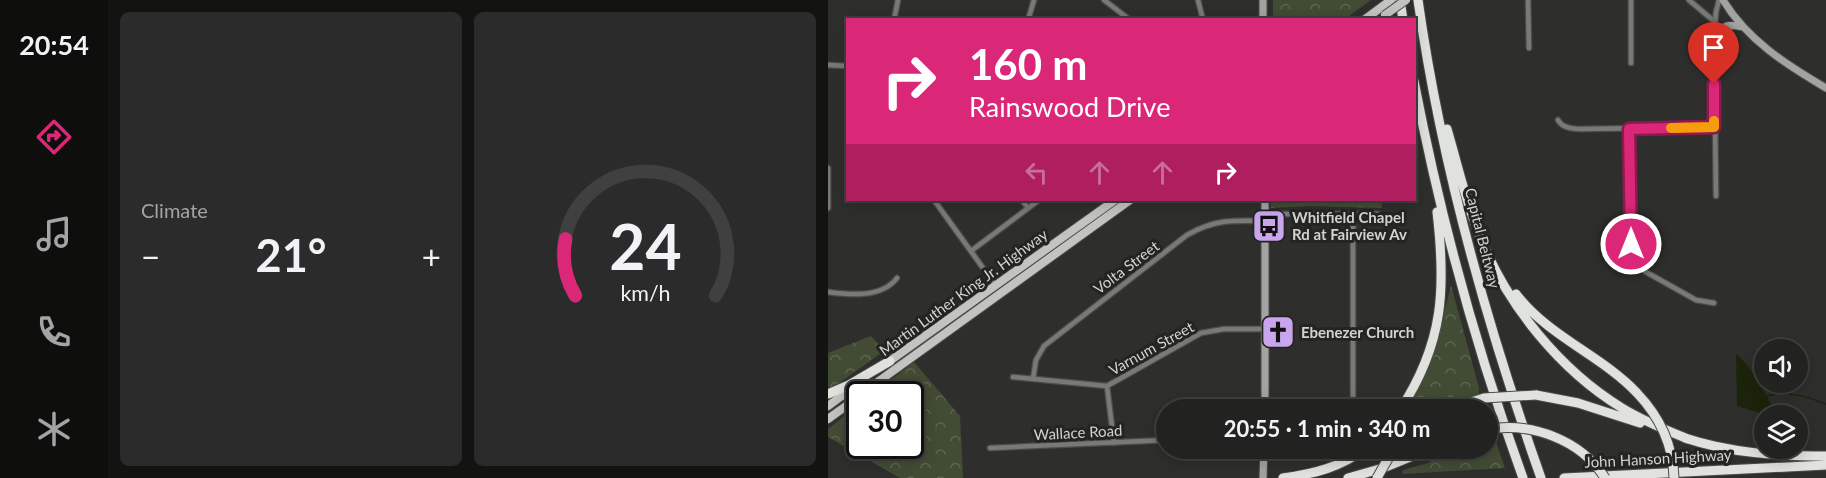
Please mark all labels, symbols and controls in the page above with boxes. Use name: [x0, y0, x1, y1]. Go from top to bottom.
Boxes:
pin: [1688, 22, 1739, 84]
text: 20:54: [19, 28, 89, 61]
icon: arrive: [1697, 31, 1730, 64]
text: 160 m: [969, 39, 1087, 89]
icon: right: [870, 42, 948, 120]
text: Rainswood Drive: [969, 90, 1170, 123]
icon: directions: [33, 116, 75, 158]
icon: left: [1020, 156, 1053, 189]
icon: ahead: [1083, 156, 1116, 189]
icon: ahead: [1146, 156, 1179, 189]
icon: right: [1209, 156, 1242, 189]
street label: Capital Beltway: [1462, 186, 1504, 290]
text: Climate: [141, 198, 208, 222]
text: 24: [609, 208, 681, 283]
bus stop icon: Whitfield Chapel Rd at Fairview Av: [1251, 208, 1287, 244]
place label: Whitfield Chapel Rd at Fairview Av: [1292, 208, 1407, 243]
position arrow: [1599, 212, 1663, 276]
icon: music: [33, 213, 75, 255]
street label: Martin Luther King Jr. Highway: [875, 225, 1051, 359]
text: 21°: [256, 228, 326, 282]
text: −: [141, 236, 160, 276]
text: +: [422, 236, 441, 276]
street label: Volta Street: [1090, 236, 1163, 297]
text: km/h: [620, 280, 670, 306]
icon: phone: [33, 311, 75, 353]
church icon: Ebenezer Church: [1260, 314, 1296, 350]
street label: Varnum Street: [1105, 317, 1197, 379]
place label: Ebenezer Church: [1301, 323, 1414, 341]
map controls: [1754, 339, 1808, 459]
button: sound: [1754, 339, 1808, 393]
speed limit sign: 30: [846, 381, 924, 459]
button: layers: [1754, 405, 1808, 459]
icon: climate: [33, 408, 75, 450]
text: 20:55 · 1 min · 340 m: [1224, 415, 1430, 442]
street label: Wallace Road: [1033, 421, 1123, 443]
street label: John Hanson Highway: [1584, 445, 1732, 471]

